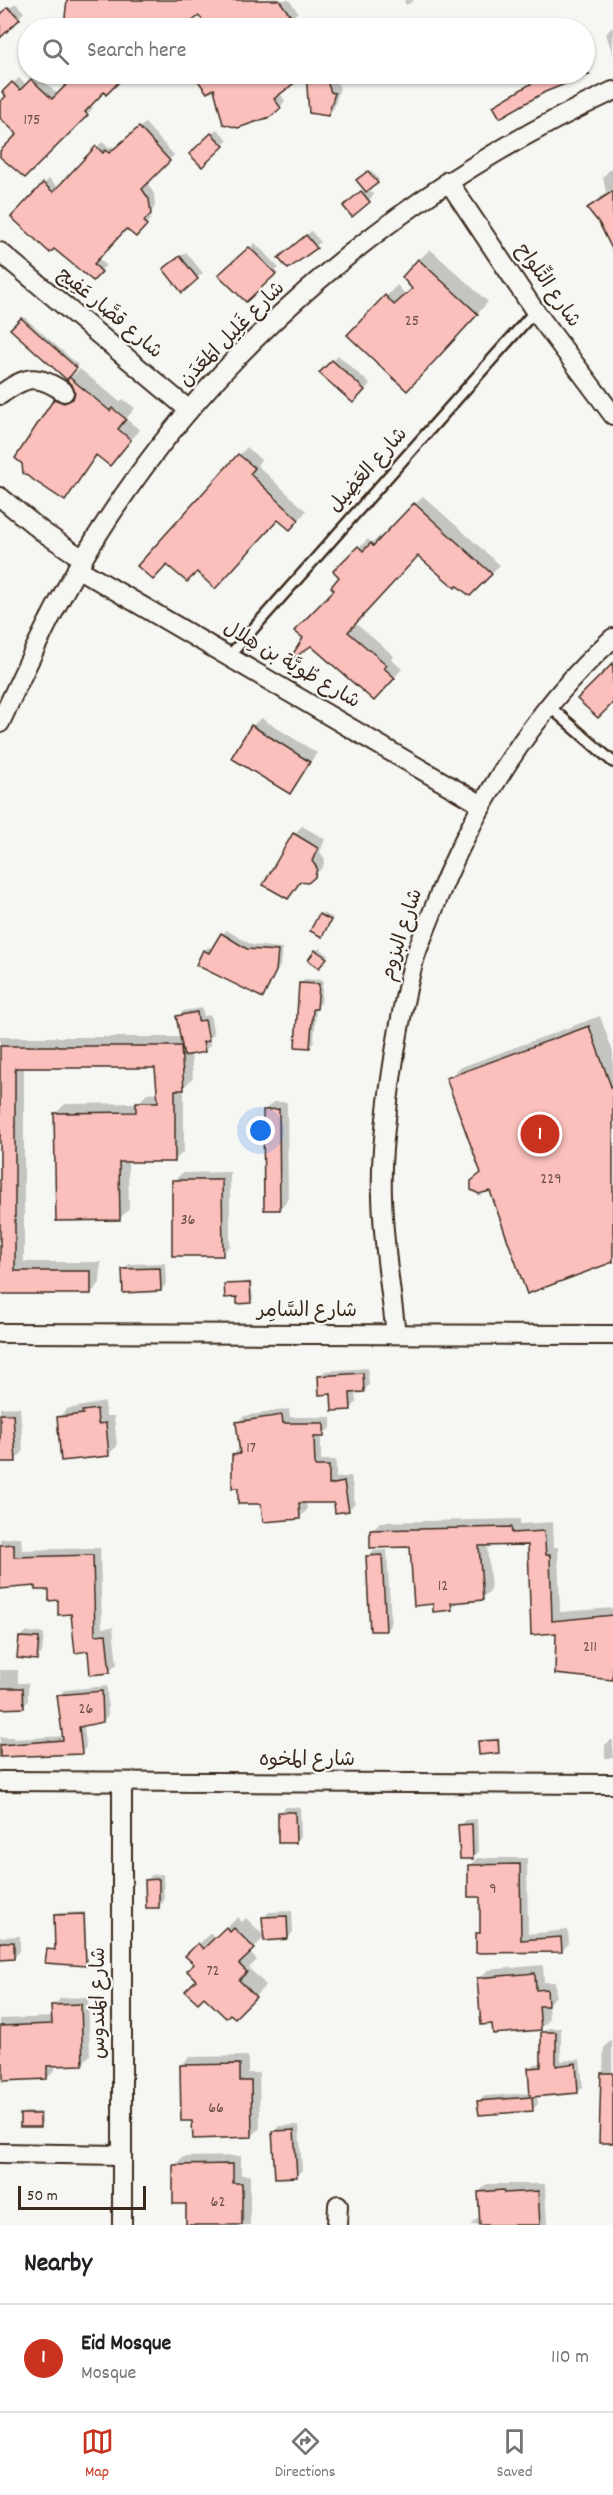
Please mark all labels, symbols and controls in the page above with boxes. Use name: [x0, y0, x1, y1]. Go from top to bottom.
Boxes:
search box: [18, 18, 595, 84]
icon: search: [39, 35, 72, 68]
text: Search here: [87, 36, 186, 67]
house number: 175: [23, 109, 41, 132]
street label: شارع التِّلواح: [508, 238, 587, 334]
street label: شارع قصَّار عَفِيج: [50, 261, 168, 366]
street label: شارع غَلِيل المَعَدَن: [174, 276, 292, 394]
house number: 25: [405, 310, 419, 333]
street label: شارع العَضِيل: [323, 422, 415, 520]
street label: شارع طُويَّة بن هِلال: [217, 615, 365, 717]
street label: شارع البزوم: [375, 885, 431, 985]
pin: 1: [520, 1112, 560, 1156]
your location: [246, 1116, 275, 1145]
house number: 229: [540, 1168, 562, 1191]
house number: 36: [181, 1209, 196, 1232]
street label: شارع السَّامِر: [255, 1298, 357, 1326]
house number: 17: [246, 1437, 256, 1460]
house number: 12: [438, 1575, 448, 1598]
house number: 211: [583, 1636, 597, 1659]
house number: 26: [79, 1698, 94, 1721]
street label: شارع المخوه: [259, 1747, 355, 1775]
house number: 9: [489, 1878, 497, 1901]
street label: شارع المَندوس: [86, 1947, 114, 2059]
house number: 72: [206, 1960, 220, 1983]
house number: 66: [208, 2097, 224, 2120]
scale bar: [18, 2183, 146, 2210]
text: 50 m: [27, 2185, 58, 2208]
house number: 62: [211, 2191, 225, 2214]
text: Nearby: [24, 2246, 92, 2283]
text: Eid Mosque: [81, 2329, 171, 2360]
text: 1: [41, 2344, 46, 2372]
text: 110 m: [551, 2344, 589, 2372]
text: Mosque: [81, 2360, 136, 2388]
tab: Map: [81, 2425, 114, 2484]
tab: Directions: [275, 2425, 335, 2484]
tab: Saved: [497, 2425, 532, 2484]

